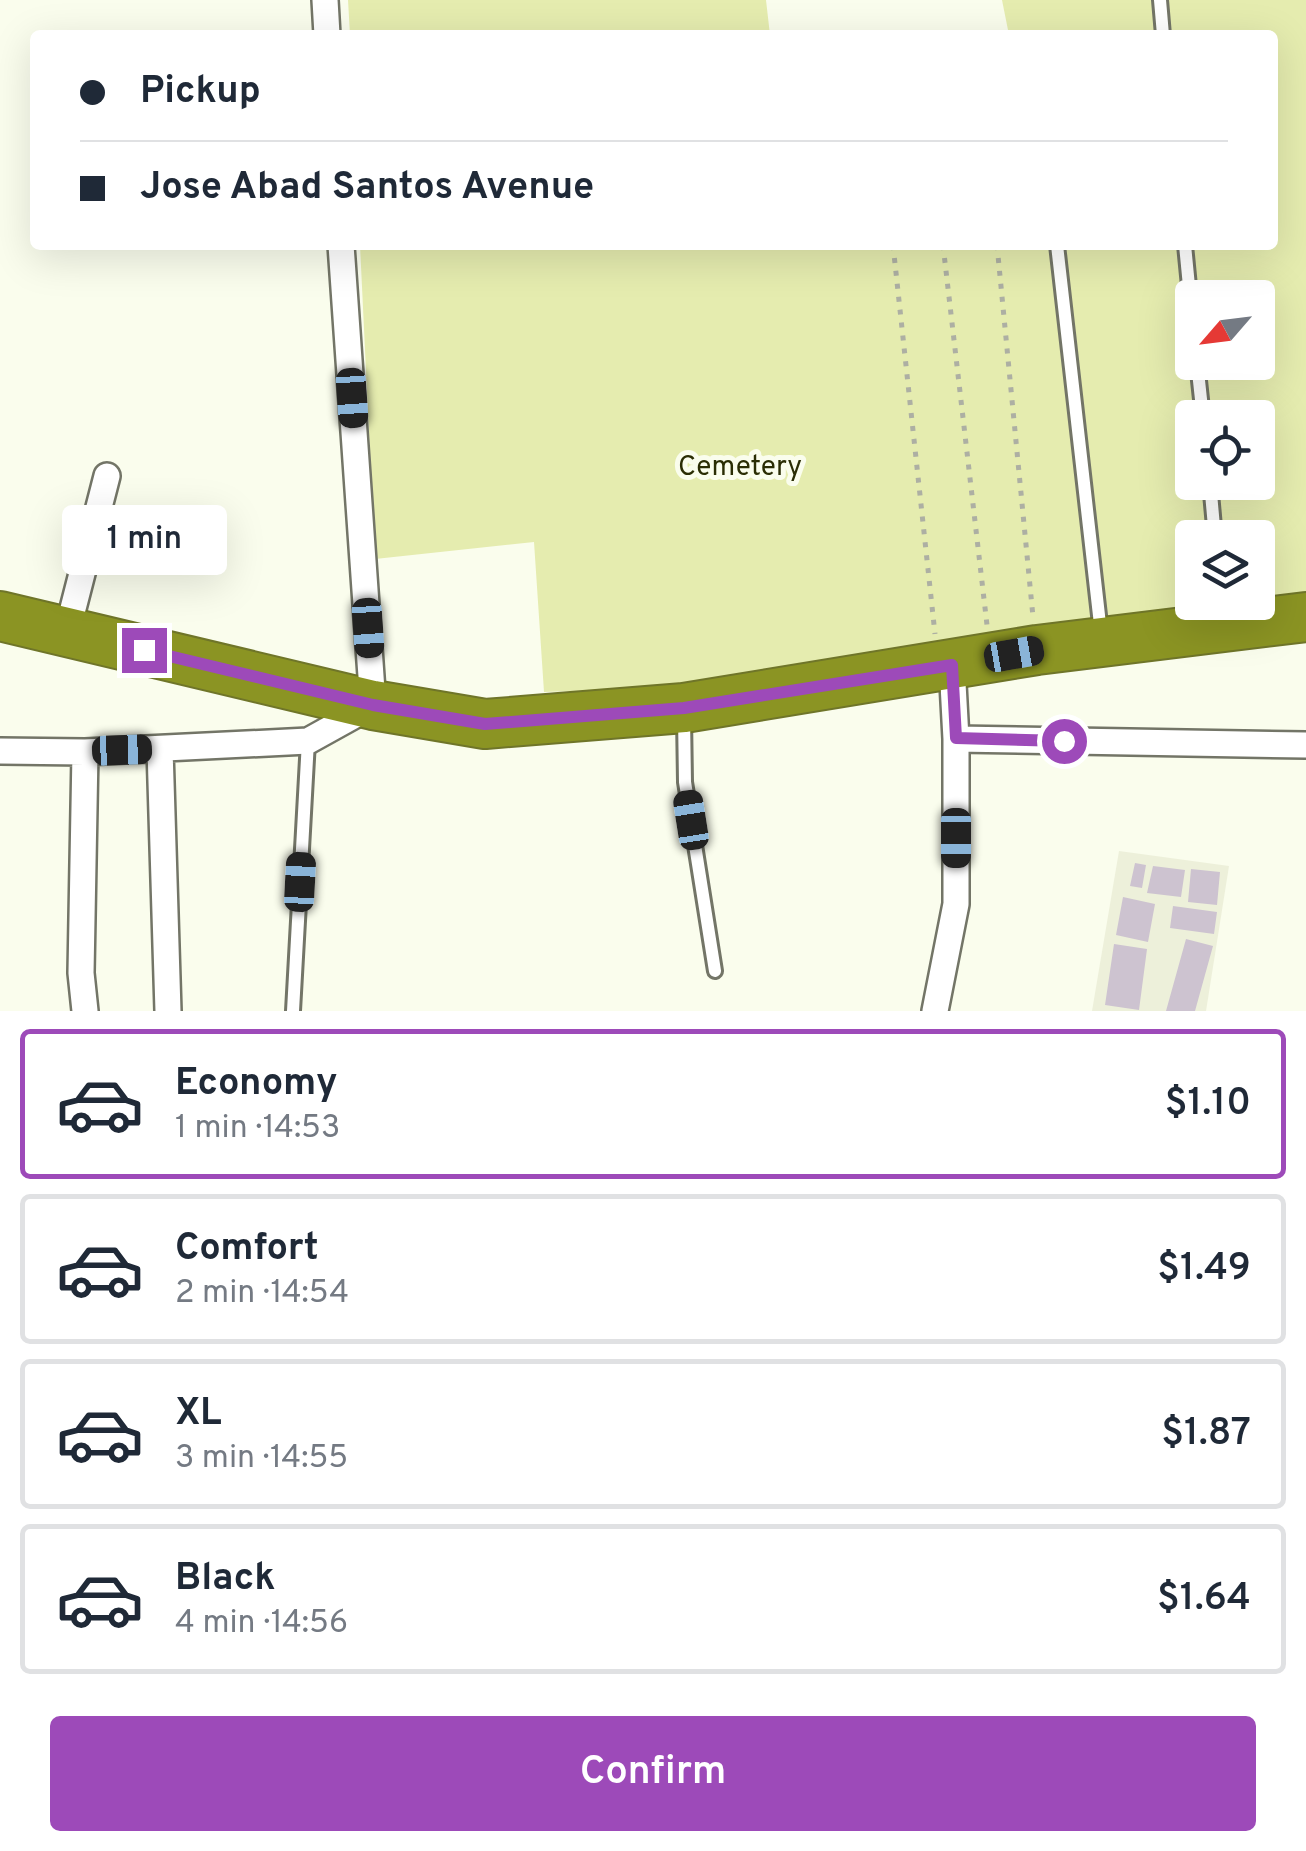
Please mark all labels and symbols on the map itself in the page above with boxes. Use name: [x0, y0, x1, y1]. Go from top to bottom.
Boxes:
north arrow: [1175, 280, 1275, 380]
car: [335, 367, 369, 429]
park label: Cemetery: [678, 450, 802, 486]
callout: 1 min: [62, 505, 226, 575]
car: [351, 597, 385, 659]
route end: [122, 628, 167, 673]
car: [982, 634, 1046, 674]
route start: [1042, 719, 1087, 764]
car: [91, 734, 153, 766]
car: [671, 788, 711, 852]
car: [941, 808, 971, 868]
car: [283, 851, 317, 913]

